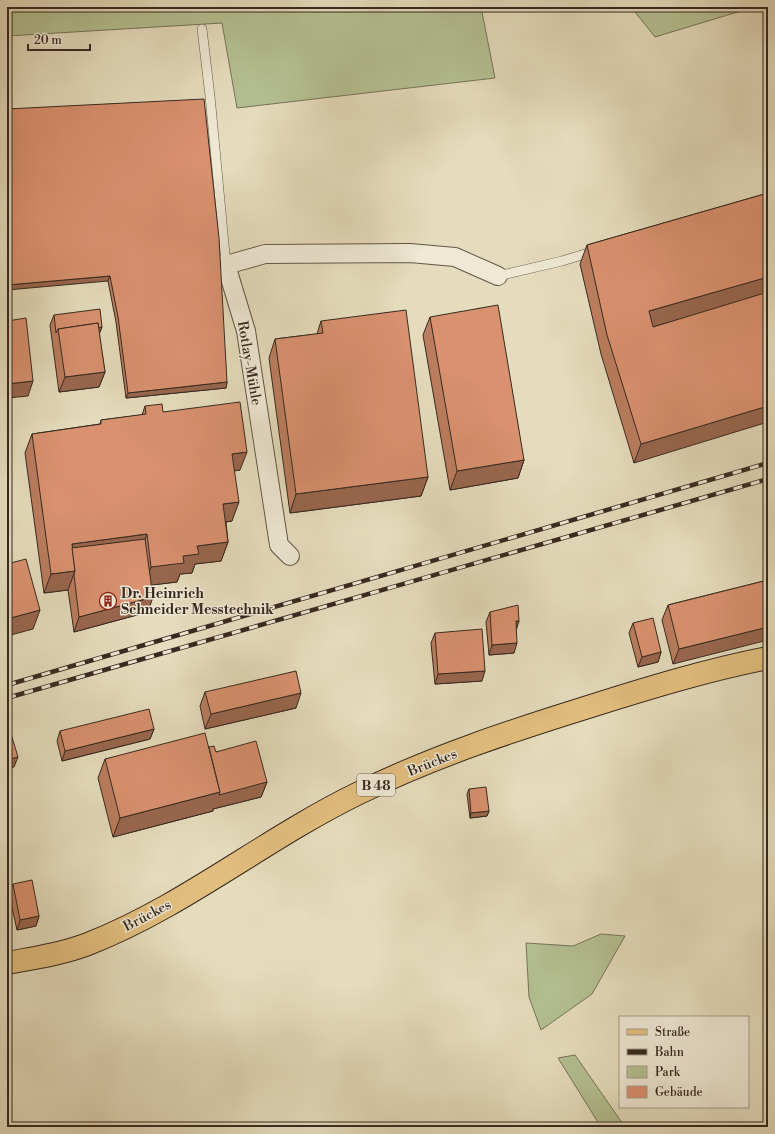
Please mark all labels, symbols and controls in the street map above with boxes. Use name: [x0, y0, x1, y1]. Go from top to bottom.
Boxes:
scale bar: [28, 26, 90, 52]
text: 20 m: [34, 33, 62, 48]
street label: Rotlay-Mühle: [233, 319, 265, 407]
place label: Dr. Heinrich Schneider Messtechnik: [121, 585, 274, 619]
building icon: Dr. Heinrich Schneider Messtechnik: [98, 591, 118, 611]
street label: Brückes: [404, 745, 460, 781]
road number: B 48: [357, 774, 395, 796]
street label: Brückes: [120, 896, 175, 936]
legend: [619, 1016, 749, 1108]
text: Straße: [655, 1025, 690, 1040]
text: Bahn: [654, 1045, 684, 1060]
text: Park: [655, 1065, 681, 1080]
text: Gebäude: [655, 1085, 703, 1100]

